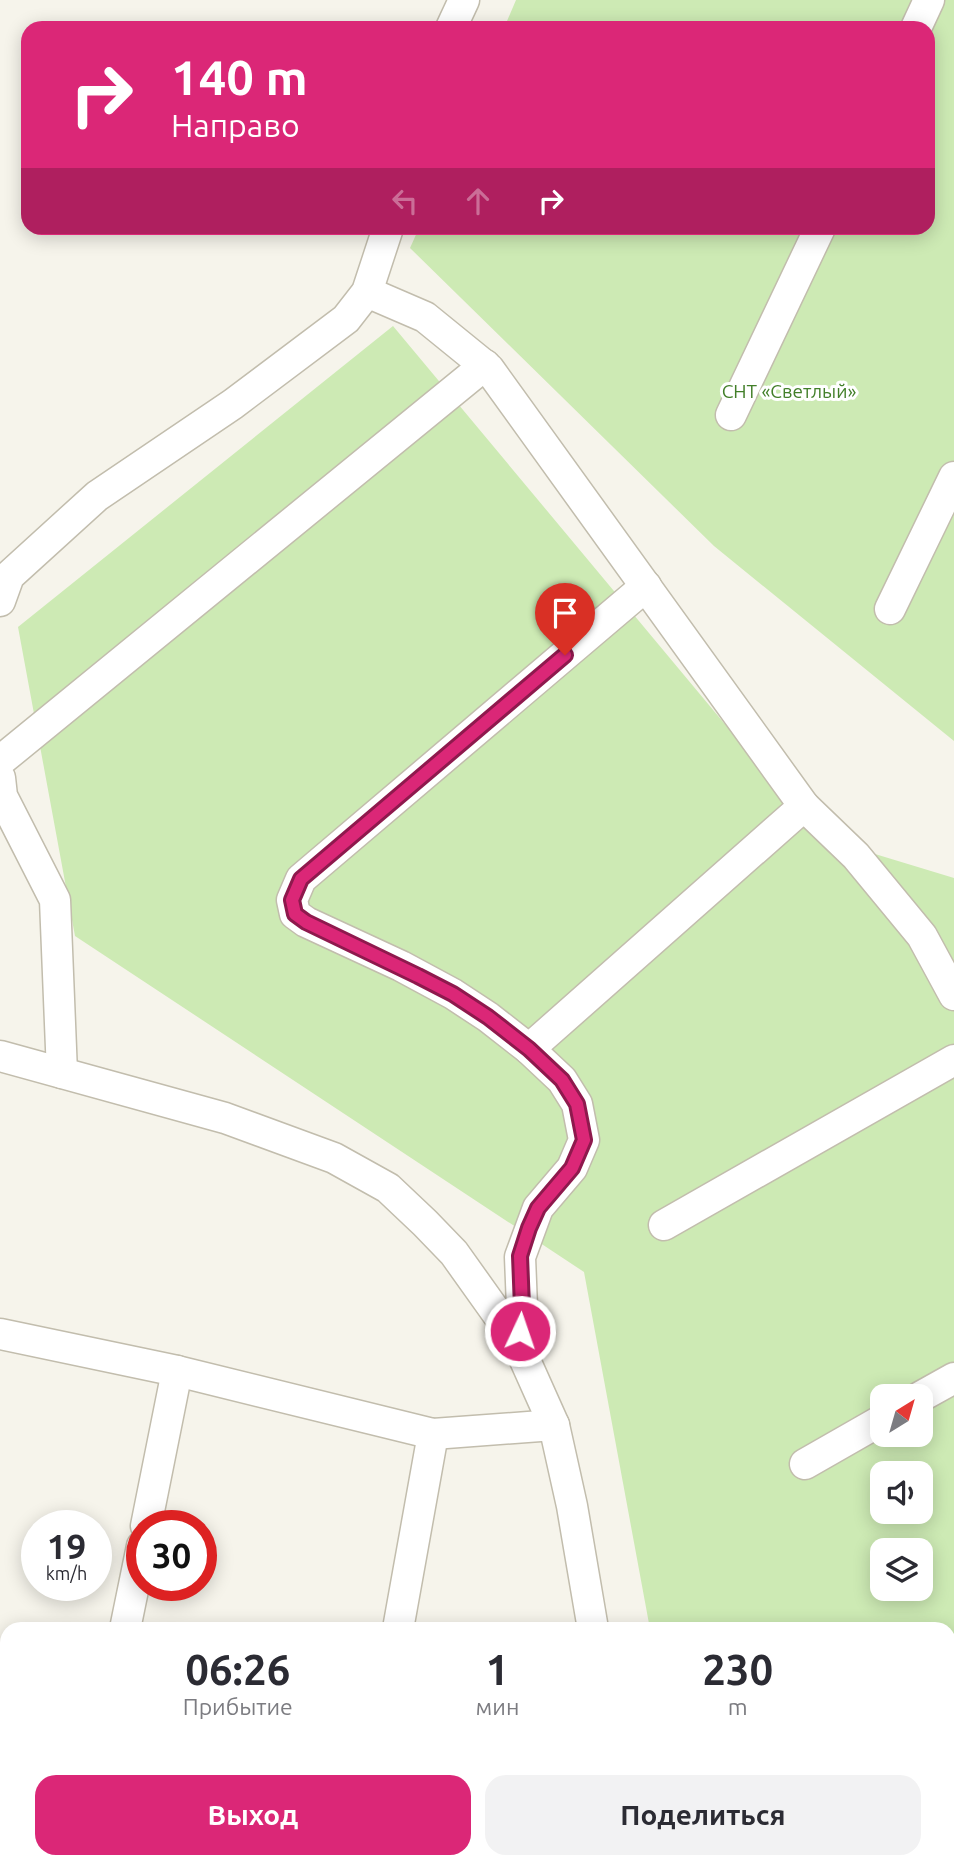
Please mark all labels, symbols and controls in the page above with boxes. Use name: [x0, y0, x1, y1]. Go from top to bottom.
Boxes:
icon: right: [56, 49, 147, 140]
text: 140 m: [171, 49, 308, 104]
text: Направо: [171, 107, 300, 143]
icon: left: [386, 182, 424, 220]
icon: ahead: [459, 182, 497, 220]
icon: right: [532, 182, 570, 220]
park label: СНТ «Светлый»: [722, 380, 856, 402]
pin: [535, 583, 595, 655]
icon: arrive: [546, 594, 584, 632]
position arrow: [483, 1294, 557, 1368]
north arrow: [870, 1384, 933, 1447]
map controls: [870, 1384, 933, 1601]
button: sound: [870, 1461, 933, 1524]
speed limit sign: 30: [126, 1510, 217, 1601]
text: 19: [47, 1526, 86, 1566]
button: layers: [870, 1538, 933, 1601]
text: km/h: [46, 1563, 87, 1583]
text: 06:26: [185, 1646, 290, 1693]
text: 1: [486, 1646, 509, 1693]
text: 230: [702, 1646, 773, 1693]
text: Прибытие: [183, 1694, 293, 1719]
text: мин: [476, 1694, 519, 1719]
text: m: [728, 1694, 748, 1719]
button: Выход: [35, 1775, 471, 1855]
button: Поделиться: [485, 1775, 921, 1855]

